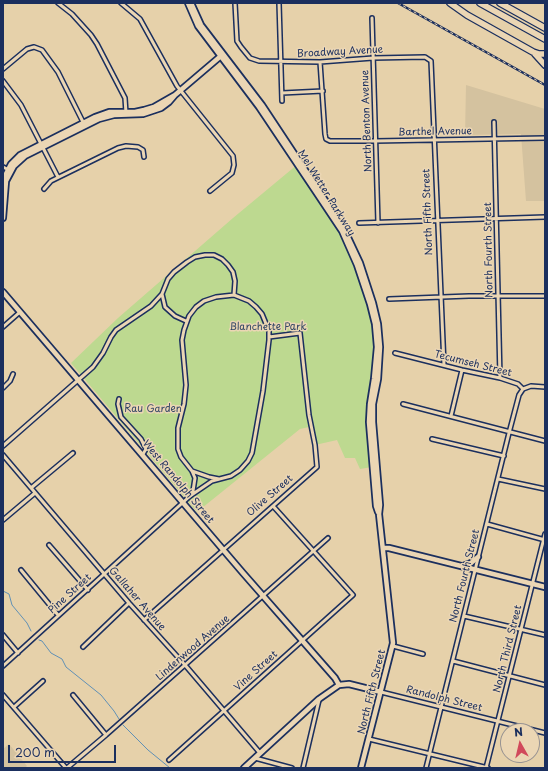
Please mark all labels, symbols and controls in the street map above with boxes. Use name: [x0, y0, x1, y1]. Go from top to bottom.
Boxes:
street label: Broadway Avenue: [297, 44, 383, 60]
street label: North Benton Avenue: [359, 70, 375, 172]
street label: Barthel Avenue: [398, 125, 472, 139]
street label: Mel Wetter Parkway: [295, 148, 357, 238]
street label: North Fifth Street: [420, 168, 436, 256]
street label: North Fourth Street: [482, 202, 496, 298]
park label: Blanchette Park: [229, 321, 307, 333]
street label: Tecumseh Street: [433, 349, 513, 379]
park label: Rau Garden: [124, 403, 182, 415]
street label: West Randolph Street: [140, 438, 216, 526]
street label: Olive Street: [245, 473, 295, 519]
street label: North Fourth Street: [448, 528, 482, 624]
street label: Gallaher Avenue: [106, 565, 168, 633]
street label: Pine Street: [46, 572, 94, 616]
street label: North Third Street: [491, 604, 525, 694]
street label: Lindenwood Avenue: [154, 613, 232, 683]
street label: Vine Street: [232, 648, 280, 694]
street label: North Fifth Street: [356, 649, 388, 735]
street label: Randolph Street: [405, 684, 483, 714]
north arrow: [500, 723, 540, 763]
text: N: [513, 723, 524, 741]
scale bar: [10, 737, 118, 763]
text: 200 m: [15, 743, 55, 761]

